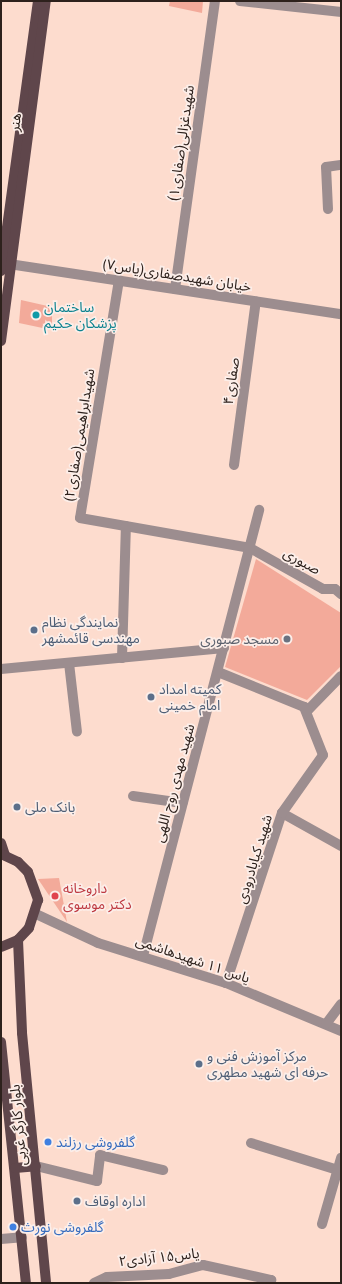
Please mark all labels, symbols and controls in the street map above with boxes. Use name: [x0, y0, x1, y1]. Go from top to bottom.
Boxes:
street label: شهیدغزالی(صفاری۱): [165, 84, 197, 202]
street label: هنر: [5, 112, 25, 132]
street label: خیابان شهیدصفاری(یاس۷): [101, 255, 253, 295]
place label: ساختمان پزشکان حکیم: [44, 299, 117, 332]
marker: ساختمان پزشکان حکیم: [31, 310, 41, 320]
street label: صفاری۴: [219, 356, 243, 406]
street label: شهیدابراهیمی(صفاری۲): [60, 367, 98, 503]
street label: صبوری: [281, 544, 323, 578]
place label: نمایندگی نظام مهندسی قائمشهر: [42, 614, 140, 646]
marker: نمایندگی نظام مهندسی قائمشهر: [29, 625, 39, 635]
place label: مسجد صبوری: [200, 631, 279, 647]
marker: مسجد صبوری: [282, 634, 292, 644]
place label: کمیته امداد امام خمینی: [159, 681, 221, 714]
marker: کمیته امداد امام خمینی: [146, 692, 156, 702]
street label: شهید مهدی روح اللهی: [150, 722, 198, 844]
place label: بانک ملی: [25, 799, 75, 815]
marker: بانک ملی: [12, 802, 22, 812]
street label: شهید کیابادرودی: [232, 812, 276, 906]
place label: داروخانه دکتر موسوی: [63, 880, 132, 912]
marker: داروخانه دکتر موسوی: [50, 891, 60, 901]
street label: یاس ۱۱ شهیدهاشمی: [134, 932, 252, 986]
place label: مرکز آموزش فنی و حرفه ای شهید مطهری: [207, 1048, 328, 1080]
marker: مرکز آموزش فنی و حرفه ای شهید مطهری: [194, 1059, 204, 1069]
street label: بلوار کارگر غربی: [6, 1084, 30, 1166]
place label: گلفروشی رزلند: [56, 1134, 135, 1150]
marker: گلفروشی رزلند: [43, 1137, 53, 1147]
place label: اداره اوقاف: [85, 1193, 145, 1209]
marker: اداره اوقاف: [72, 1196, 82, 1206]
place label: گلفروشی نورث: [21, 1219, 104, 1235]
marker: گلفروشی نورث: [8, 1222, 18, 1232]
street label: یاس۱۵ آزادی۲: [118, 1244, 200, 1270]

